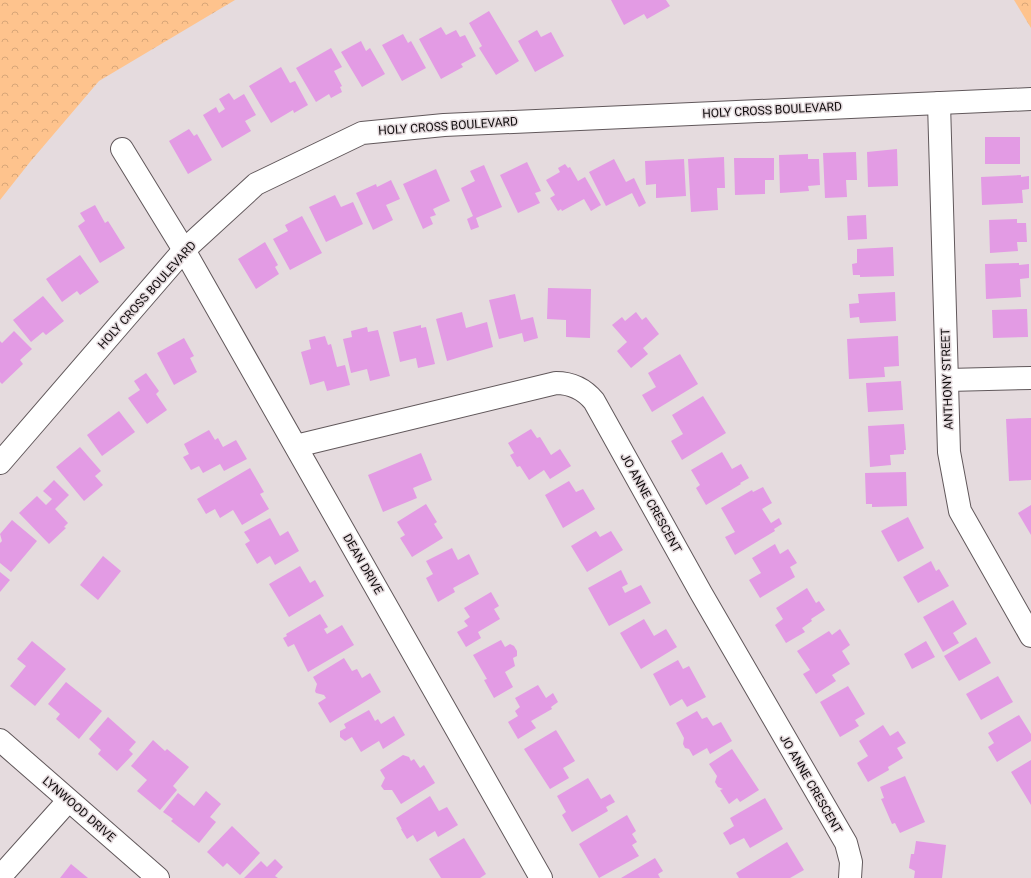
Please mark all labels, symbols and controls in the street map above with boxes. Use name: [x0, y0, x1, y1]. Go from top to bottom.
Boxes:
street label: HOLY CROSS BOULEVARD: [702, 99, 842, 121]
street label: HOLY CROSS BOULEVARD: [378, 114, 518, 138]
street label: HOLY CROSS BOULEVARD: [95, 238, 199, 352]
street label: ANTHONY STREET: [938, 328, 956, 430]
street label: JO ANNE CRESCENT: [618, 451, 684, 555]
street label: DEAN DRIVE: [340, 531, 386, 597]
street label: JO ANNE CRESCENT: [777, 732, 845, 836]
street label: LYNWOOD DRIVE: [40, 774, 118, 845]

